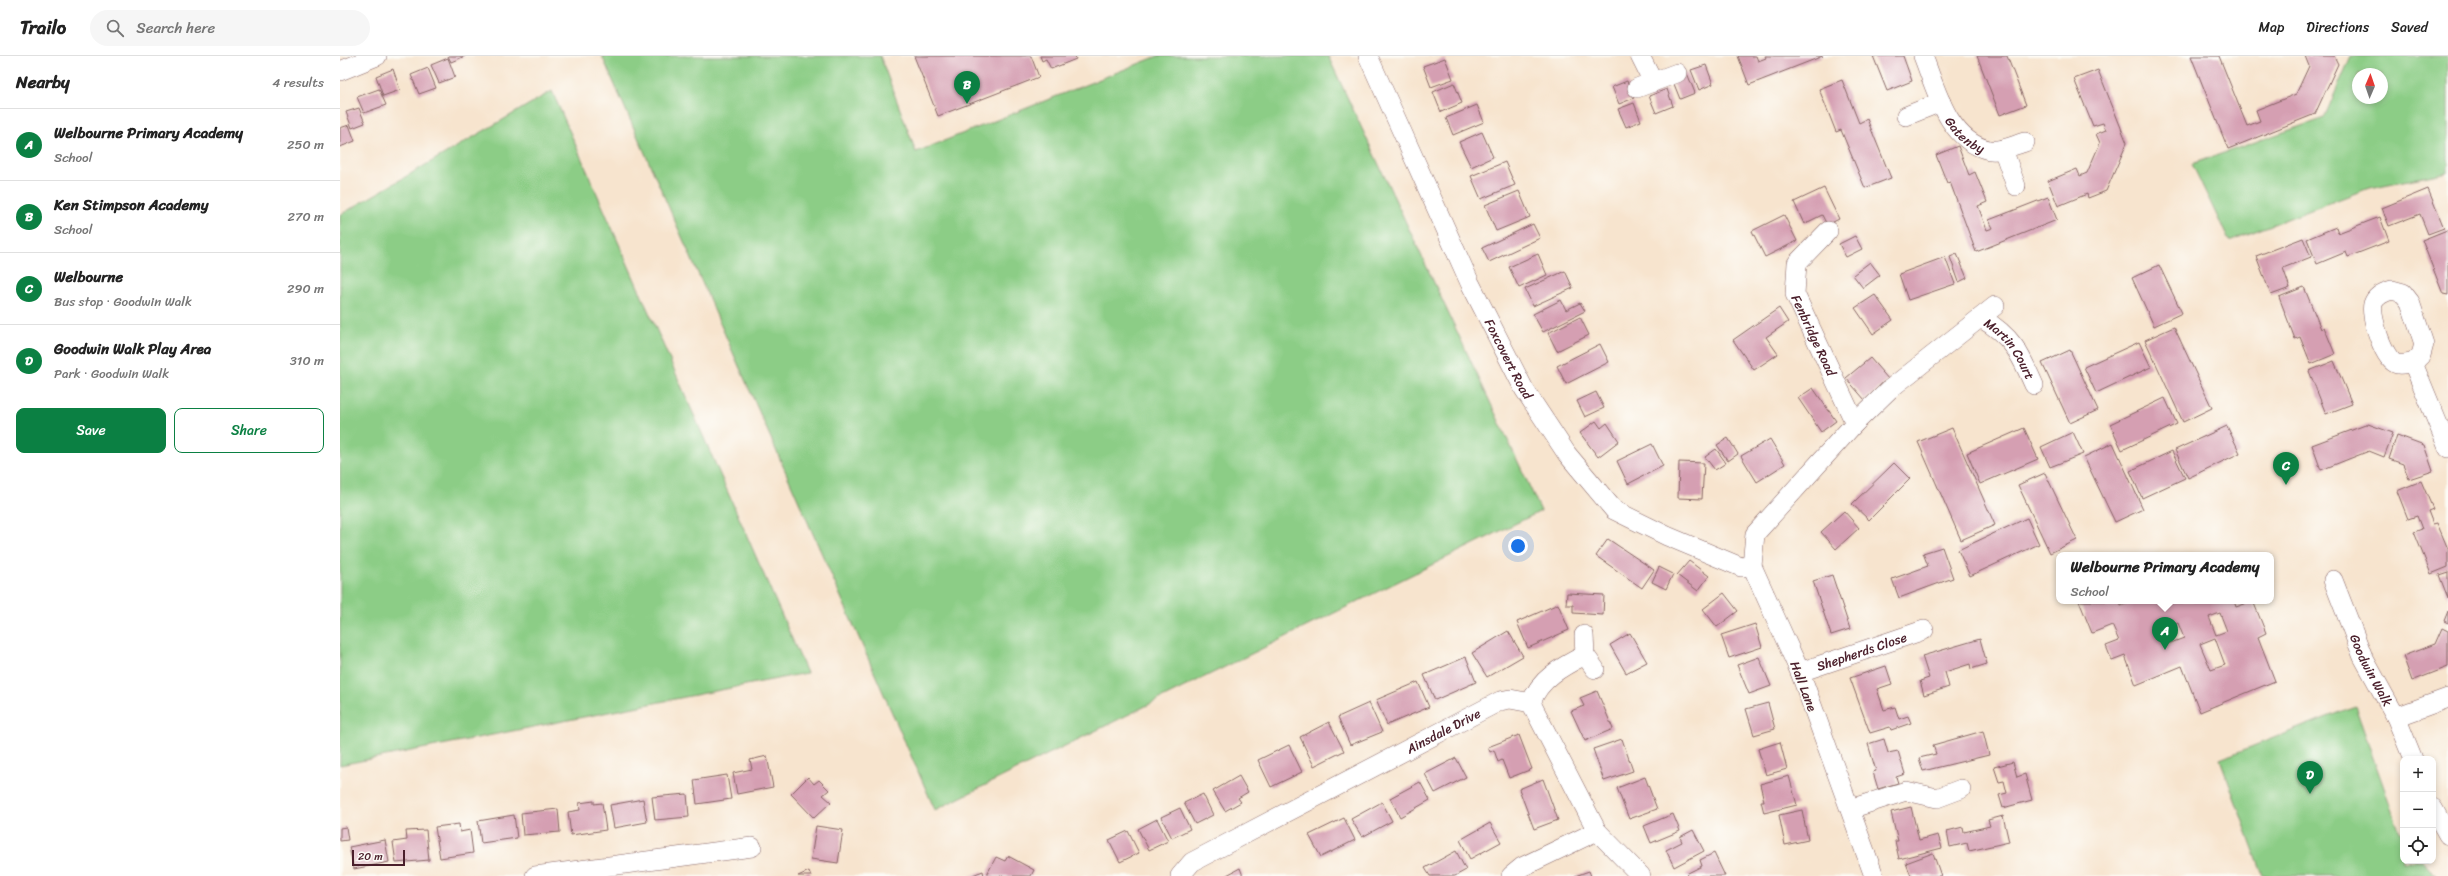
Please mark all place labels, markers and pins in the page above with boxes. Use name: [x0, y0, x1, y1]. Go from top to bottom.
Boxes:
pin: B: [954, 71, 980, 104]
pin: C: [2273, 452, 2299, 485]
pin: A: [2152, 617, 2178, 650]
pin: D: [2297, 761, 2323, 794]

